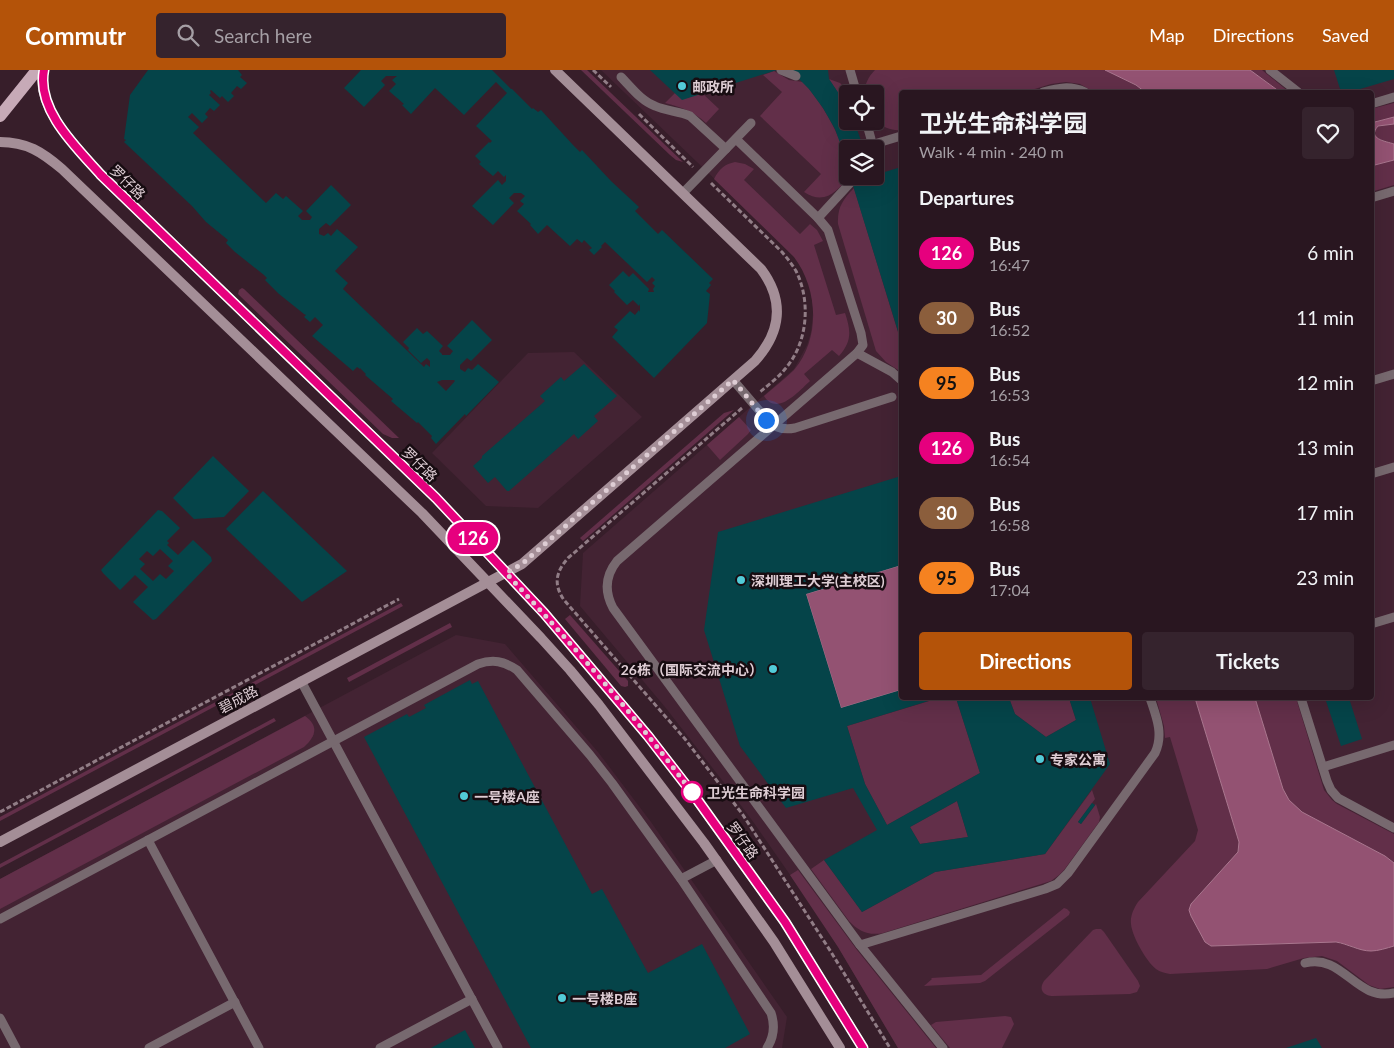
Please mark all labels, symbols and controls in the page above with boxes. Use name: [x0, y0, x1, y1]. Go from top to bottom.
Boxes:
search box: [156, 13, 506, 58]
text: Commutr: [25, 21, 126, 50]
icon: search: [174, 21, 202, 49]
text: Search here: [214, 24, 312, 47]
text: Map: [1149, 24, 1185, 46]
text: Directions: [1213, 24, 1294, 46]
text: Saved: [1322, 24, 1369, 46]
place label: 邮政所: [692, 78, 734, 95]
marker: 邮政所: [676, 80, 688, 92]
map controls: [839, 85, 884, 185]
button: locate: [839, 85, 884, 130]
button: heart: [1302, 107, 1354, 159]
text: 卫光生命科学园: [919, 108, 1087, 137]
button: layers: [839, 140, 884, 185]
text: Walk · 4 min · 240 m: [919, 142, 1064, 161]
street label: 罗仔路: [107, 161, 149, 203]
text: Departures: [919, 186, 1014, 209]
text: Bus: [989, 232, 1020, 255]
text: 6 min: [1307, 241, 1354, 264]
text: 126: [931, 242, 962, 264]
text: 16:47: [989, 255, 1030, 274]
text: Bus: [989, 297, 1020, 320]
text: 11 min: [1296, 306, 1354, 329]
text: 30: [936, 307, 957, 329]
text: 16:52: [989, 320, 1030, 339]
text: Bus: [989, 362, 1020, 385]
text: 12 min: [1296, 371, 1354, 394]
text: 95: [936, 372, 957, 394]
text: 16:53: [989, 385, 1030, 404]
your location: [754, 408, 779, 433]
text: Bus: [989, 427, 1020, 450]
text: 13 min: [1296, 436, 1354, 459]
text: 126: [931, 437, 962, 459]
street label: 罗仔路: [399, 443, 441, 485]
text: 16:54: [989, 450, 1030, 469]
text: Bus: [989, 492, 1020, 515]
text: 17 min: [1296, 501, 1354, 524]
text: 30: [936, 502, 957, 524]
text: 16:58: [989, 515, 1030, 534]
line badge: 126: [444, 522, 502, 554]
text: 126: [457, 527, 489, 549]
text: Bus: [989, 557, 1020, 580]
text: 23 min: [1296, 566, 1354, 589]
text: 95: [936, 567, 957, 589]
place label: 深圳理工大学(主校区): [751, 572, 885, 589]
marker: 深圳理工大学(主校区): [735, 574, 747, 586]
text: 17:04: [989, 580, 1030, 599]
button: Directions: [919, 632, 1132, 690]
button: Tickets: [1142, 632, 1354, 690]
place label: 26栋（国际交流中心）: [621, 661, 763, 678]
marker: 26栋（国际交流中心）: [767, 663, 779, 675]
street label: 碧成路: [215, 682, 261, 716]
place label: 专家公寓: [1050, 751, 1106, 768]
marker: 专家公寓: [1034, 753, 1046, 765]
marker: 卫光生命科学园: [681, 781, 703, 803]
place label: 卫光生命科学园: [707, 784, 805, 801]
place label: 一号楼A座: [474, 788, 540, 805]
marker: 一号楼A座: [458, 790, 470, 802]
street label: 罗仔路: [724, 818, 762, 862]
place label: 一号楼B座: [572, 990, 637, 1007]
marker: 一号楼B座: [556, 992, 568, 1004]

